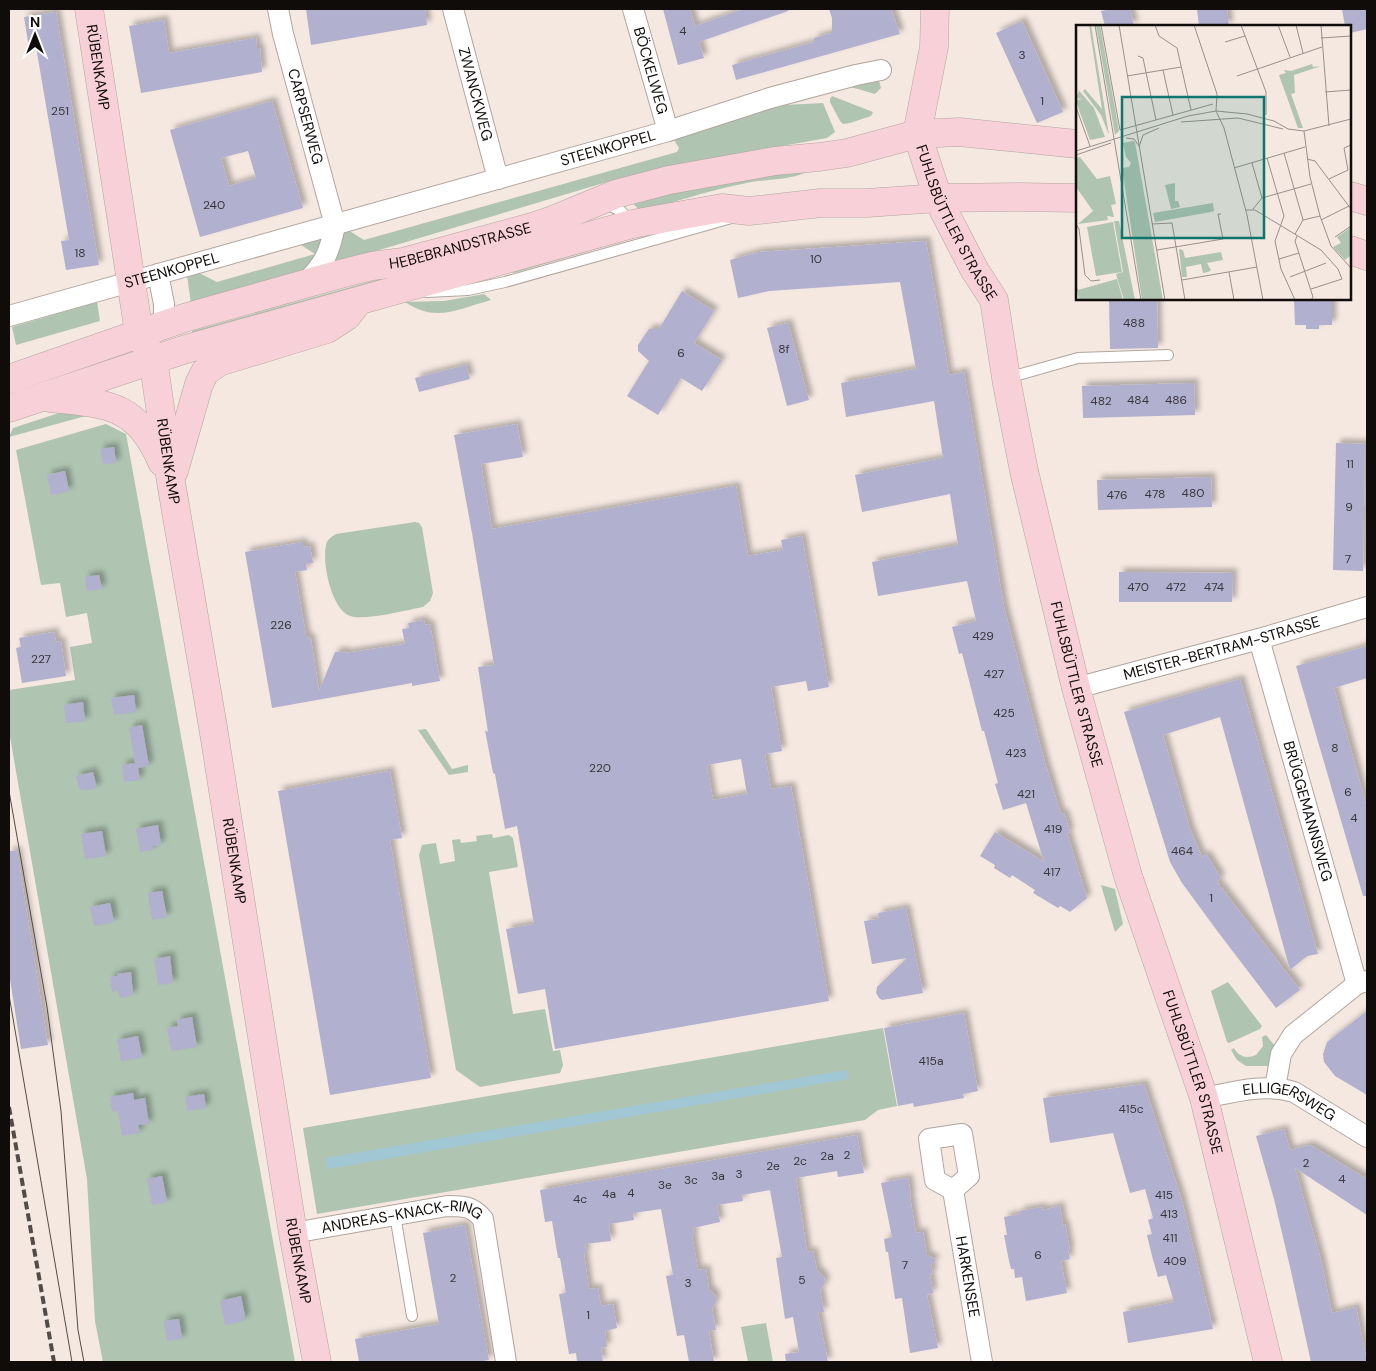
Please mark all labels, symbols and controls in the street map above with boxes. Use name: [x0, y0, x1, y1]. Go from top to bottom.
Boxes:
north arrow: [10, 10, 60, 60]
text: N: [30, 13, 40, 31]
street label: RÜBENKAMP: [82, 23, 115, 112]
house number: 4: [679, 23, 687, 39]
street label: BÖCKELWEG: [629, 25, 673, 117]
inset map: [1076, 25, 1351, 300]
street label: ZWANCKWEG: [454, 45, 497, 143]
house number: 3: [1018, 47, 1026, 63]
street label: CARPSERWEG: [283, 66, 328, 167]
house number: 1: [1040, 93, 1044, 109]
house number: 251: [51, 103, 69, 119]
street label: STEENKOPPEL: [558, 125, 658, 171]
street label: FUHLSBÜTTLER STRASSE: [911, 142, 1002, 305]
house number: 240: [203, 197, 225, 213]
street label: HEBEBRANDSTRASSE: [388, 218, 534, 274]
house number: 18: [74, 245, 86, 261]
street label: STEENKOPPEL: [122, 247, 222, 293]
house number: 10: [810, 251, 822, 267]
house number: 488: [1123, 315, 1145, 331]
house number: 8f: [778, 341, 790, 357]
house number: 6: [677, 345, 685, 361]
house number: 484: [1127, 392, 1149, 408]
house number: 486: [1165, 392, 1187, 408]
house number: 482: [1090, 393, 1112, 409]
street label: RÜBENKAMP: [152, 417, 185, 506]
house number: 11: [1346, 456, 1354, 472]
house number: 480: [1182, 485, 1204, 501]
house number: 478: [1145, 486, 1165, 502]
house number: 476: [1107, 487, 1127, 503]
house number: 9: [1345, 499, 1353, 515]
house number: 7: [1345, 551, 1351, 567]
house number: 470: [1127, 579, 1149, 595]
house number: 472: [1166, 579, 1186, 595]
house number: 474: [1204, 579, 1224, 595]
street label: FUHLSBÜTTLER STRASSE: [1046, 599, 1108, 770]
street label: MEISTER-BERTRAM-STRASSE: [1121, 611, 1322, 685]
house number: 226: [270, 617, 292, 633]
house number: 429: [972, 628, 994, 644]
house number: 227: [31, 651, 51, 667]
house number: 427: [984, 666, 1004, 682]
house number: 425: [993, 705, 1015, 721]
street label: BRÜGGEMANNSWEG: [1278, 739, 1337, 884]
house number: 8: [1331, 740, 1339, 756]
house number: 423: [1005, 745, 1027, 761]
house number: 220: [589, 760, 611, 776]
house number: 6: [1344, 784, 1352, 800]
house number: 421: [1017, 786, 1035, 802]
house number: 4: [1350, 810, 1358, 826]
street label: RÜBENKAMP: [218, 817, 251, 906]
house number: 419: [1044, 821, 1062, 837]
house number: 464: [1171, 843, 1193, 859]
house number: 417: [1043, 864, 1061, 880]
house number: 1: [1209, 890, 1213, 906]
street label: FUHLSBÜTTLER STRASSE: [1158, 987, 1227, 1156]
house number: 415a: [919, 1053, 943, 1069]
street label: ELLIGERSWEG: [1241, 1078, 1340, 1125]
house number: 415c: [1118, 1101, 1144, 1117]
house number: 2: [844, 1147, 851, 1163]
house number: 2a: [820, 1148, 834, 1164]
house number: 2c: [793, 1153, 807, 1169]
house number: 2: [1303, 1155, 1310, 1171]
house number: 2e: [766, 1158, 780, 1174]
house number: 3: [735, 1166, 743, 1182]
house number: 3a: [711, 1168, 725, 1184]
house number: 4: [1338, 1171, 1346, 1187]
house number: 3c: [684, 1172, 698, 1188]
house number: 3e: [658, 1177, 672, 1193]
house number: 4: [627, 1185, 635, 1201]
house number: 4a: [602, 1186, 616, 1202]
house number: 415: [1155, 1187, 1173, 1203]
house number: 4c: [573, 1191, 587, 1207]
street label: ANDREAS-KNACK-RING: [320, 1196, 487, 1238]
house number: 413: [1160, 1206, 1178, 1222]
street label: RÜBENKAMP: [281, 1217, 316, 1306]
house number: 411: [1163, 1230, 1177, 1246]
street label: HARKENSEE: [951, 1234, 984, 1319]
house number: 6: [1034, 1247, 1042, 1263]
house number: 409: [1163, 1253, 1187, 1269]
house number: 7: [902, 1257, 908, 1273]
house number: 2: [450, 1270, 457, 1286]
house number: 5: [798, 1272, 806, 1288]
house number: 3: [684, 1275, 692, 1291]
house number: 1: [586, 1307, 590, 1323]

